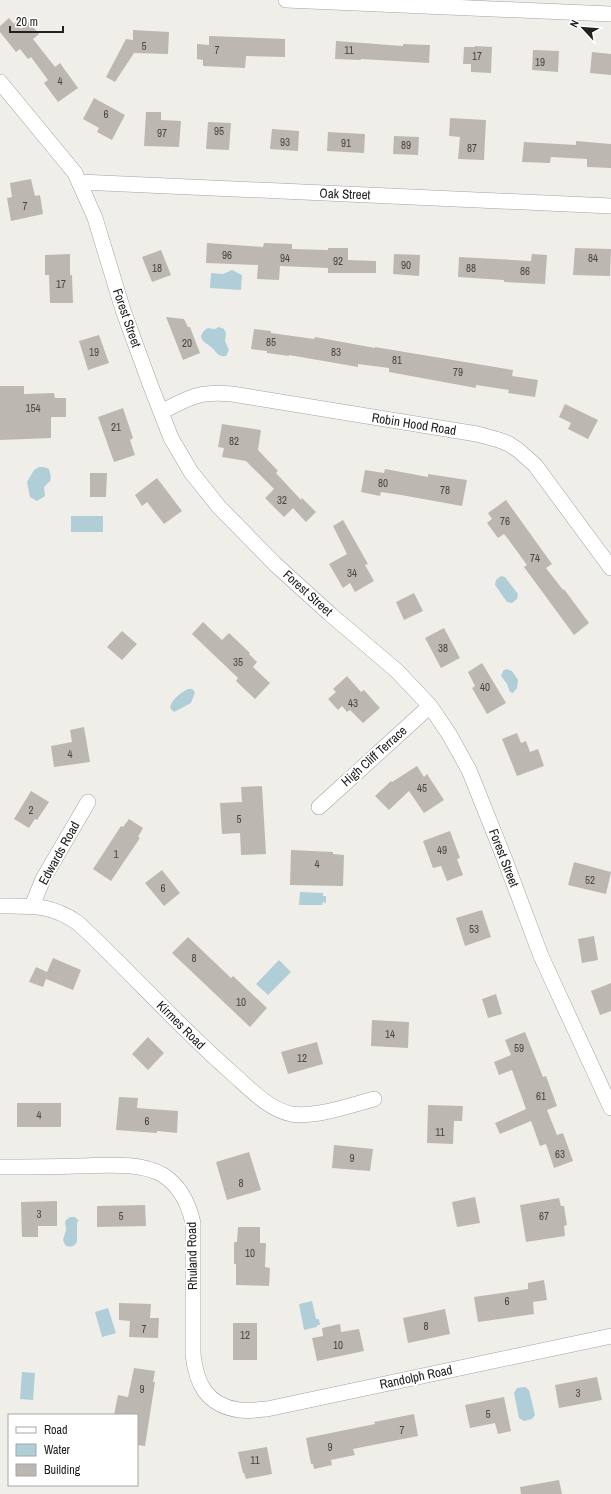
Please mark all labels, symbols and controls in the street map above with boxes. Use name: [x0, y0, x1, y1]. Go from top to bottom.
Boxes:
scale bar: [10, 8, 63, 34]
north arrow: [563, 8, 603, 48]
text: 20 m: [16, 14, 38, 30]
text: N: [566, 18, 582, 30]
house number: 5: [141, 39, 147, 53]
house number: 7: [214, 43, 220, 57]
house number: 11: [344, 43, 354, 57]
house number: 17: [472, 49, 482, 63]
house number: 19: [535, 55, 545, 69]
house number: 4: [57, 74, 63, 88]
house number: 6: [103, 107, 109, 121]
house number: 95: [214, 124, 224, 138]
house number: 97: [157, 126, 167, 140]
house number: 93: [280, 135, 290, 149]
house number: 91: [341, 136, 351, 150]
house number: 89: [401, 138, 411, 152]
house number: 87: [467, 141, 477, 155]
street label: Oak Street: [319, 185, 371, 203]
house number: 7: [22, 199, 28, 213]
house number: 96: [222, 248, 232, 262]
house number: 94: [280, 251, 290, 265]
house number: 84: [588, 251, 598, 265]
house number: 92: [333, 254, 343, 268]
house number: 90: [401, 258, 411, 272]
house number: 18: [152, 261, 162, 275]
house number: 88: [466, 261, 476, 275]
house number: 86: [520, 264, 530, 278]
house number: 17: [56, 277, 66, 291]
street label: Forest Street: [109, 286, 145, 350]
house number: 85: [266, 335, 276, 349]
house number: 20: [182, 336, 192, 350]
house number: 19: [89, 345, 99, 359]
house number: 83: [331, 345, 341, 359]
house number: 81: [392, 353, 402, 367]
house number: 79: [453, 365, 463, 379]
house number: 154: [25, 401, 41, 415]
street label: Robin Hood Road: [371, 409, 458, 439]
house number: 21: [111, 420, 121, 434]
house number: 82: [229, 434, 239, 448]
house number: 80: [378, 476, 388, 490]
house number: 78: [440, 483, 450, 497]
house number: 32: [277, 493, 287, 507]
house number: 76: [500, 514, 510, 528]
house number: 74: [530, 551, 540, 565]
street label: Forest Street: [280, 566, 336, 620]
house number: 34: [347, 566, 357, 580]
house number: 38: [438, 641, 448, 655]
house number: 35: [233, 655, 243, 669]
house number: 40: [480, 680, 490, 694]
house number: 43: [348, 696, 358, 710]
street label: High Cliff Terrace: [338, 722, 410, 790]
house number: 4: [67, 747, 73, 761]
house number: 45: [417, 781, 427, 795]
house number: 2: [28, 803, 34, 817]
house number: 5: [236, 812, 242, 826]
street label: Edwards Road: [35, 818, 83, 888]
street label: Forest Street: [485, 826, 523, 890]
house number: 49: [437, 843, 447, 857]
house number: 1: [113, 847, 119, 861]
house number: 4: [314, 857, 320, 871]
house number: 52: [585, 873, 595, 887]
house number: 6: [160, 881, 166, 895]
house number: 53: [469, 922, 479, 936]
house number: 8: [191, 951, 197, 965]
house number: 10: [236, 995, 246, 1009]
street label: Kirmes Road: [153, 997, 209, 1053]
house number: 14: [385, 1027, 395, 1041]
house number: 59: [514, 1041, 524, 1055]
house number: 12: [297, 1051, 307, 1065]
house number: 61: [536, 1089, 546, 1103]
house number: 4: [36, 1108, 42, 1122]
house number: 6: [144, 1114, 150, 1128]
house number: 11: [435, 1125, 445, 1139]
house number: 63: [555, 1147, 565, 1161]
house number: 9: [349, 1151, 355, 1165]
house number: 8: [238, 1176, 244, 1190]
house number: 3: [36, 1207, 42, 1221]
house number: 5: [118, 1209, 124, 1223]
house number: 67: [539, 1209, 549, 1223]
street label: Rhuland Road: [183, 1222, 201, 1290]
house number: 10: [245, 1246, 255, 1260]
house number: 6: [504, 1294, 510, 1308]
house number: 8: [423, 1319, 429, 1333]
house number: 7: [141, 1322, 147, 1336]
house number: 12: [240, 1328, 250, 1342]
house number: 10: [333, 1338, 343, 1352]
street label: Randolph Road: [378, 1361, 454, 1393]
house number: 9: [139, 1382, 145, 1396]
house number: 3: [575, 1386, 581, 1400]
house number: 5: [485, 1407, 491, 1421]
legend: [8, 1414, 138, 1486]
text: Road: [44, 1422, 68, 1438]
house number: 7: [399, 1423, 405, 1437]
house number: 9: [327, 1440, 333, 1454]
text: Water: [44, 1442, 71, 1458]
house number: 11: [250, 1453, 260, 1467]
text: Building: [44, 1462, 81, 1478]

